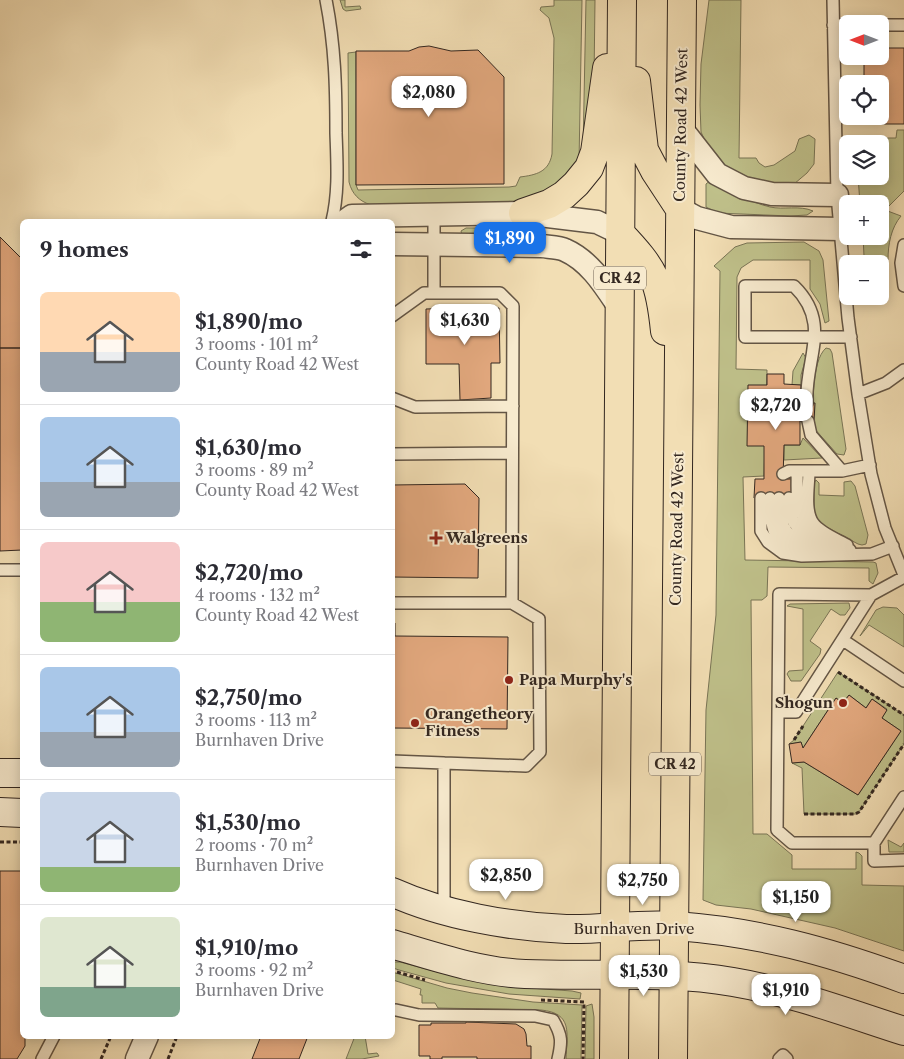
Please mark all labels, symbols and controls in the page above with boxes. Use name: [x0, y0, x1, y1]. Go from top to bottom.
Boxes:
north arrow: [839, 15, 889, 65]
map controls: [839, 15, 889, 305]
street label: County Road 42 West: [670, 47, 691, 202]
button: locate: [839, 75, 889, 125]
pin: $2,080: [388, 76, 470, 118]
text: $2,080: [403, 82, 455, 102]
button: layers: [839, 135, 889, 185]
button: +: [839, 195, 889, 245]
pin: $1,890: [469, 222, 551, 264]
text: $1,890: [485, 228, 535, 248]
icon: filters: [347, 235, 375, 263]
text: 9 homes: [40, 237, 129, 262]
button: −: [839, 255, 889, 305]
road number: CR 42: [594, 266, 646, 290]
pin: $1,630: [424, 304, 506, 346]
text: $1,890/mo: [195, 309, 303, 334]
text: $1,630: [440, 310, 490, 330]
icon: home: [80, 312, 140, 372]
text: 3 rooms · 101 m²: [195, 334, 318, 354]
text: County Road 42 West: [195, 354, 359, 374]
pin: $2,720: [735, 388, 817, 431]
text: $2,720: [751, 395, 801, 415]
text: $1,630/mo: [195, 435, 302, 460]
icon: home: [80, 437, 140, 497]
street label: County Road 42 West: [666, 451, 687, 606]
text: 3 rooms · 89 m²: [195, 460, 314, 480]
text: County Road 42 West: [195, 480, 359, 500]
place label: Walgreens: [445, 528, 528, 547]
marker: Walgreens: [430, 532, 442, 544]
text: $2,720/mo: [195, 560, 303, 585]
icon: home: [80, 562, 140, 622]
text: 4 rooms · 132 m²: [195, 585, 320, 605]
text: County Road 42 West: [195, 605, 359, 625]
place label: Papa Murphy's: [519, 670, 632, 689]
marker: Papa Murphy's: [503, 674, 515, 686]
text: $2,750/mo: [195, 685, 302, 710]
icon: home: [80, 687, 140, 747]
place label: Shogun: [775, 693, 834, 712]
marker: Shogun: [837, 697, 849, 709]
place label: Orangetheory Fitness: [425, 704, 534, 740]
text: 3 rooms · 113 m²: [195, 710, 317, 730]
marker: Orangetheory Fitness: [409, 717, 421, 729]
text: Burnhaven Drive: [195, 730, 324, 750]
road number: CR 42: [649, 752, 701, 776]
text: $1,530/mo: [195, 810, 301, 835]
icon: home: [80, 812, 140, 872]
text: 2 rooms · 70 m²: [195, 835, 313, 855]
text: Burnhaven Drive: [195, 855, 324, 875]
pin: $2,850: [465, 858, 547, 901]
pin: $2,750: [602, 864, 684, 906]
text: $2,850: [480, 865, 532, 885]
text: $2,750: [618, 870, 668, 890]
pin: $1,150: [755, 880, 837, 923]
text: $1,150: [773, 887, 819, 907]
street label: Burnhaven Drive: [574, 919, 694, 938]
text: $1,910/mo: [195, 935, 298, 960]
icon: home: [80, 937, 140, 997]
pin: $1,530: [603, 954, 685, 997]
text: 3 rooms · 92 m²: [195, 960, 313, 980]
text: $1,530: [620, 961, 668, 981]
pin: $1,910: [745, 974, 827, 1016]
text: Burnhaven Drive: [195, 980, 324, 1000]
text: $1,910: [763, 980, 809, 1000]

